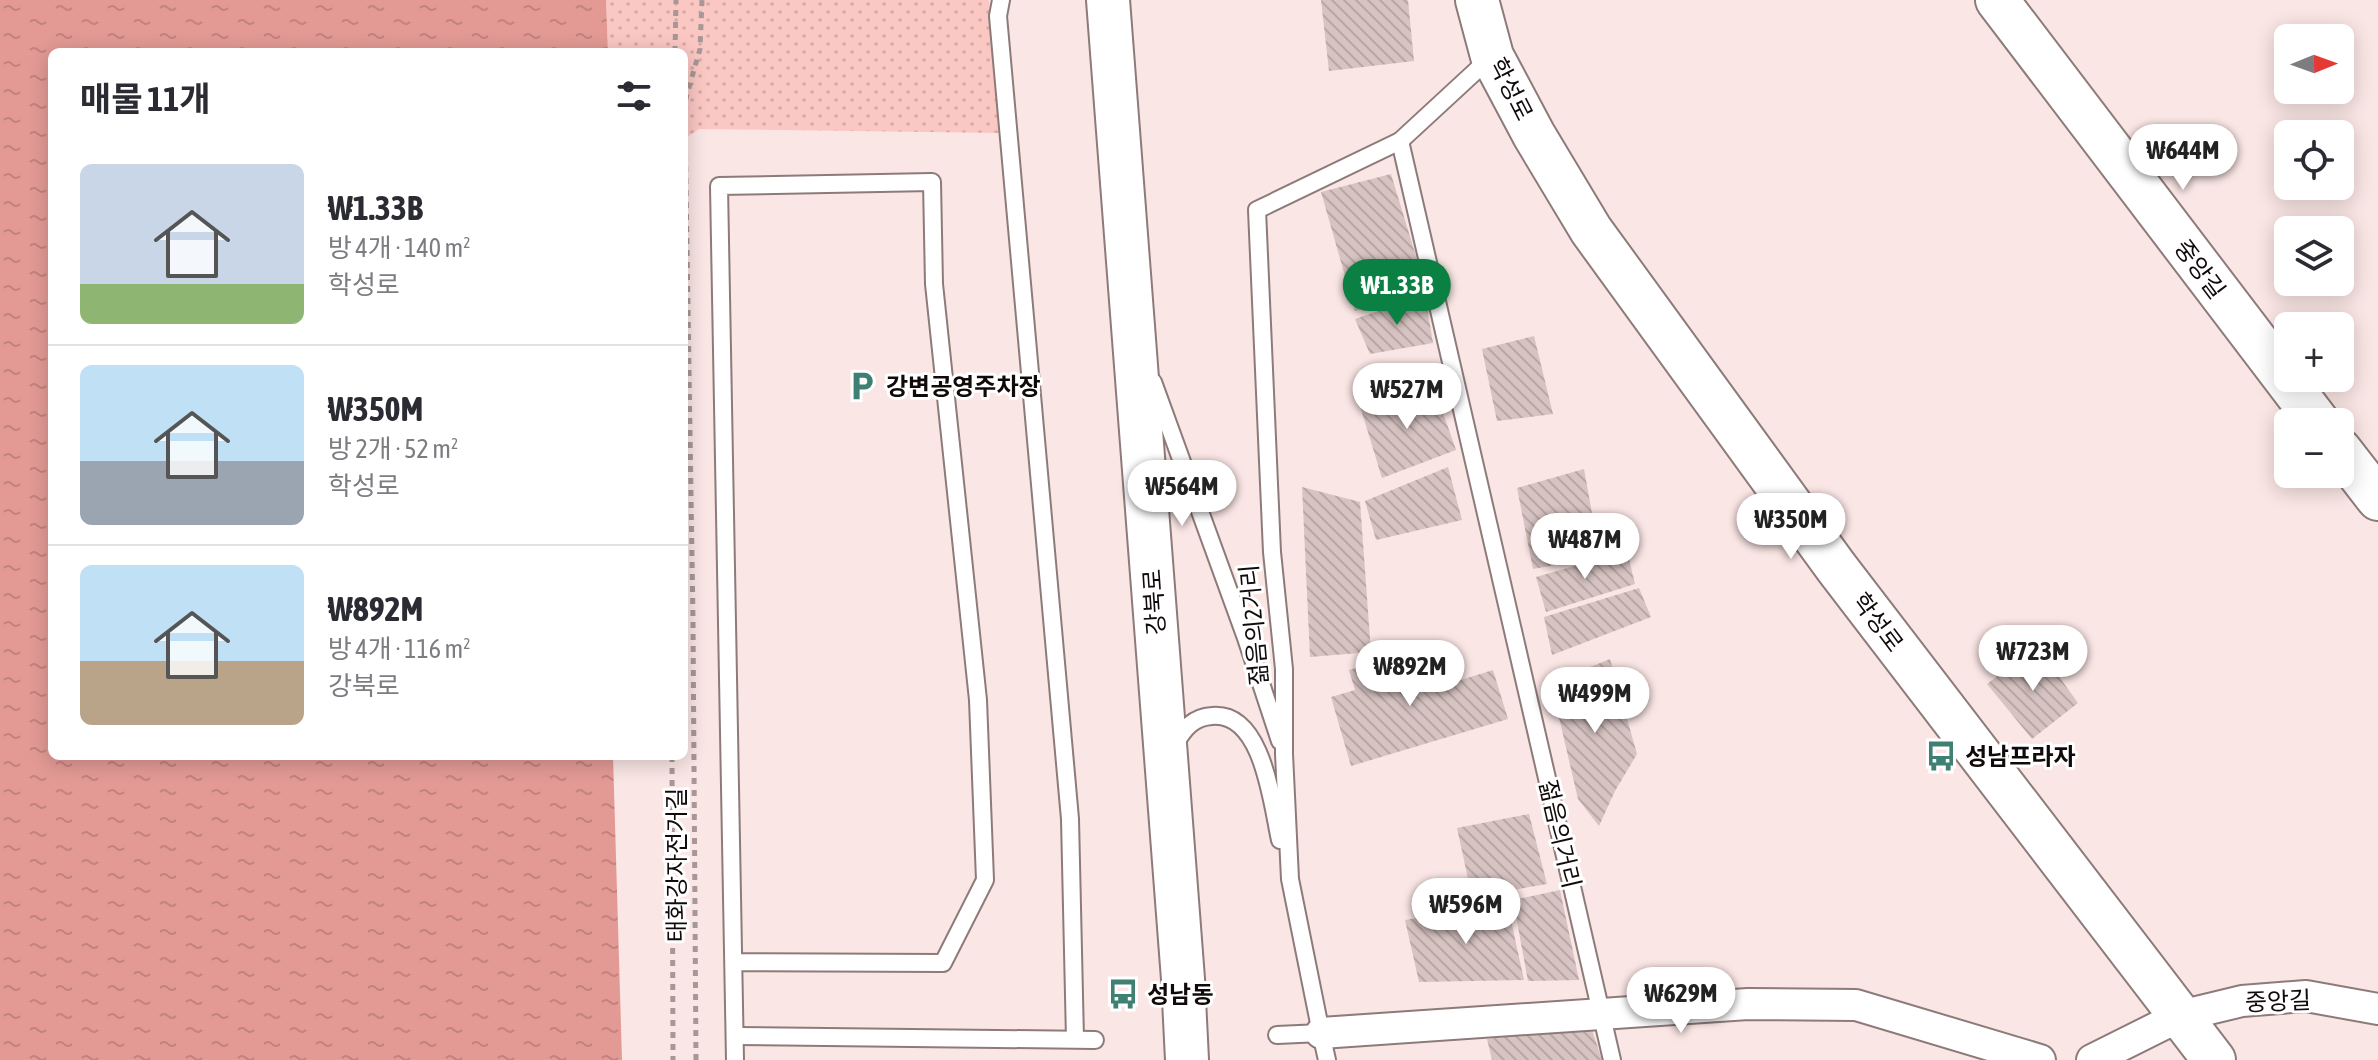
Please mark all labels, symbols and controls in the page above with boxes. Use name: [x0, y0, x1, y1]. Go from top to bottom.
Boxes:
north arrow: [2274, 24, 2354, 104]
map controls: [2274, 24, 2354, 488]
street label: 학성로: [1484, 53, 1538, 125]
icon: filters: [612, 74, 656, 118]
text: 매물 11개: [80, 79, 210, 118]
button: locate: [2274, 120, 2354, 200]
pin: ₩644M: [2127, 124, 2239, 192]
text: ₩644M: [2147, 135, 2219, 165]
text: ₩1.33B: [328, 188, 423, 227]
icon: home: [144, 196, 240, 292]
button: layers: [2274, 216, 2354, 296]
text: 방 4개 · 140 m²: [328, 233, 471, 263]
street label: 중앙길: [2169, 234, 2231, 304]
pin: ₩1.33B: [1332, 259, 1462, 327]
text: 학성로: [328, 270, 400, 300]
text: ₩1.33B: [1361, 270, 1433, 300]
button: +: [2274, 312, 2354, 392]
pin: ₩527M: [1351, 363, 1463, 431]
parking icon: 강변공영주차장: [845, 369, 879, 403]
place label: 강변공영주차장: [886, 373, 1041, 400]
text: ₩527M: [1371, 374, 1443, 404]
text: ₩350M: [328, 389, 423, 428]
icon: home: [144, 397, 240, 493]
button: −: [2274, 408, 2354, 488]
text: 방 2개 · 52 m²: [328, 434, 458, 464]
pin: ₩564M: [1126, 460, 1238, 528]
text: 학성로: [328, 471, 400, 501]
text: ₩564M: [1146, 471, 1218, 501]
pin: ₩350M: [1735, 493, 1847, 561]
text: ₩350M: [1755, 504, 1827, 534]
pin: ₩487M: [1529, 513, 1641, 581]
text: ₩487M: [1549, 524, 1621, 554]
street label: 젊음의2거리: [1235, 563, 1273, 687]
street label: 강북로: [1138, 568, 1170, 636]
street label: 학성로: [1847, 587, 1909, 657]
text: ₩892M: [328, 589, 423, 628]
icon: home: [144, 597, 240, 693]
pin: ₩723M: [1977, 625, 2089, 693]
text: 방 4개 · 116 m²: [328, 634, 471, 664]
text: ₩723M: [1997, 636, 2069, 666]
pin: ₩892M: [1354, 640, 1466, 708]
text: ₩892M: [1374, 651, 1446, 681]
pin: ₩499M: [1539, 667, 1651, 735]
text: 강북로: [328, 671, 400, 701]
text: ₩499M: [1559, 678, 1631, 708]
bus stop icon: 성남프라자: [1924, 739, 1958, 773]
place label: 성남프라자: [1965, 743, 2075, 770]
street label: 젊음의거리: [1534, 777, 1586, 891]
street label: 태화강자전거길: [663, 788, 690, 942]
pin: ₩596M: [1410, 878, 1522, 946]
text: ₩596M: [1430, 889, 1502, 919]
pin: ₩629M: [1625, 967, 1737, 1035]
bus stop icon: 성남동: [1106, 977, 1140, 1011]
text: ₩629M: [1645, 978, 1717, 1008]
place label: 성남동: [1147, 981, 1213, 1008]
street label: 중앙길: [2244, 986, 2312, 1016]

